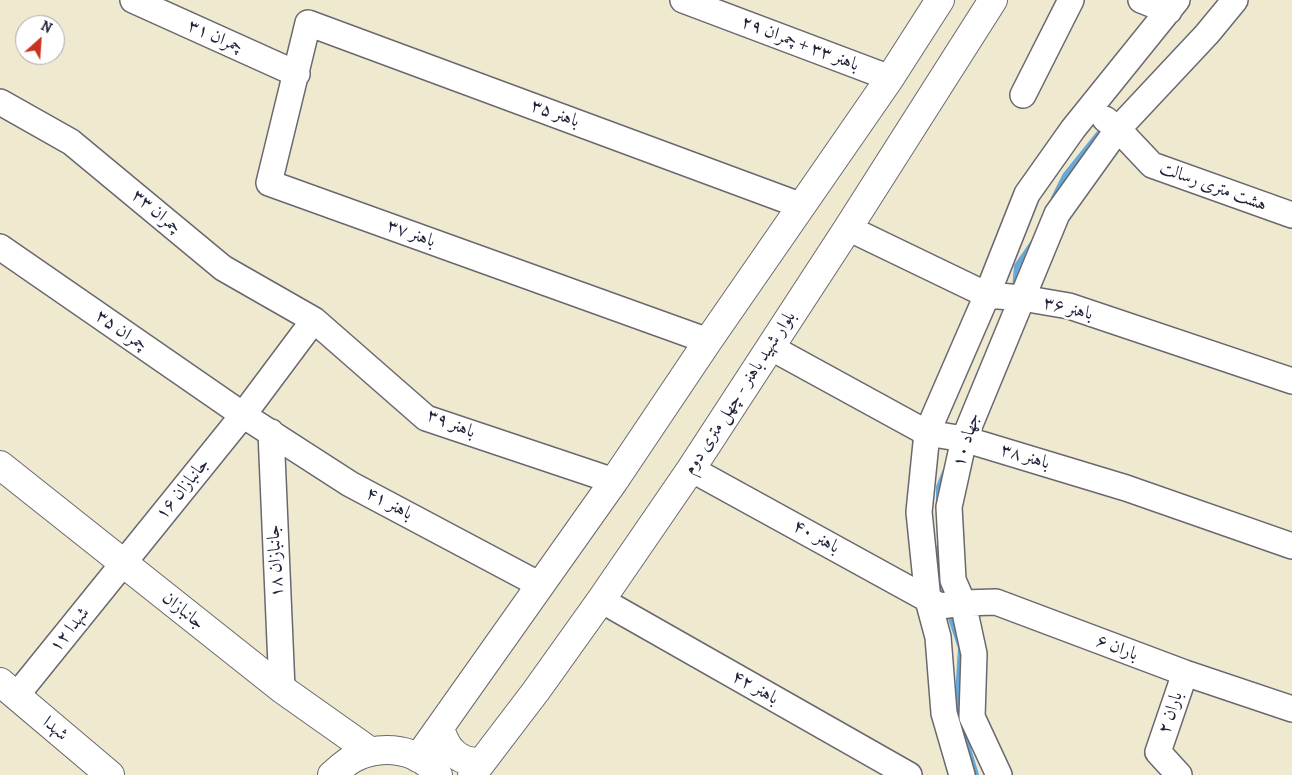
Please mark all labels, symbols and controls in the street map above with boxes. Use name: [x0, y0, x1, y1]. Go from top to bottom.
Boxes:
street label: باهنر ۳۳ + چمران ۲۹: [738, 12, 862, 76]
north arrow: [15, 15, 65, 65]
street label: چمران ۳۱: [184, 15, 246, 59]
text: N: [38, 16, 55, 38]
street label: باهنر ۳۵: [528, 95, 582, 133]
street label: هشت متری رسالت: [1156, 158, 1270, 216]
street label: چمران ۳۳: [127, 185, 185, 239]
street label: باهنر ۳۷: [384, 215, 438, 253]
street label: باهنر ۳۶: [1041, 292, 1095, 326]
street label: چمران ۳۵: [91, 305, 151, 357]
street label: بلوار شهید باهنر - چهل متری دوم: [679, 307, 801, 479]
street label: باهنر ۳۹: [424, 405, 478, 443]
street label: جهاد ۱۰: [949, 410, 985, 470]
street label: باهنر ۳۸: [998, 439, 1052, 475]
street label: جانبازان ۱۶: [152, 454, 214, 524]
street label: باهنر ۴۱: [362, 483, 416, 525]
street label: باهنر ۴۰: [789, 515, 843, 559]
street label: جانبازان ۱۸: [263, 524, 289, 598]
street label: جانبازان: [157, 587, 209, 635]
street label: شهدا ۱۲: [45, 603, 95, 657]
street label: باران ۶: [1093, 630, 1141, 666]
street label: باهنر ۴۲: [728, 666, 782, 710]
street label: باران ۲: [1154, 689, 1188, 737]
street label: شهدا: [38, 712, 72, 746]

